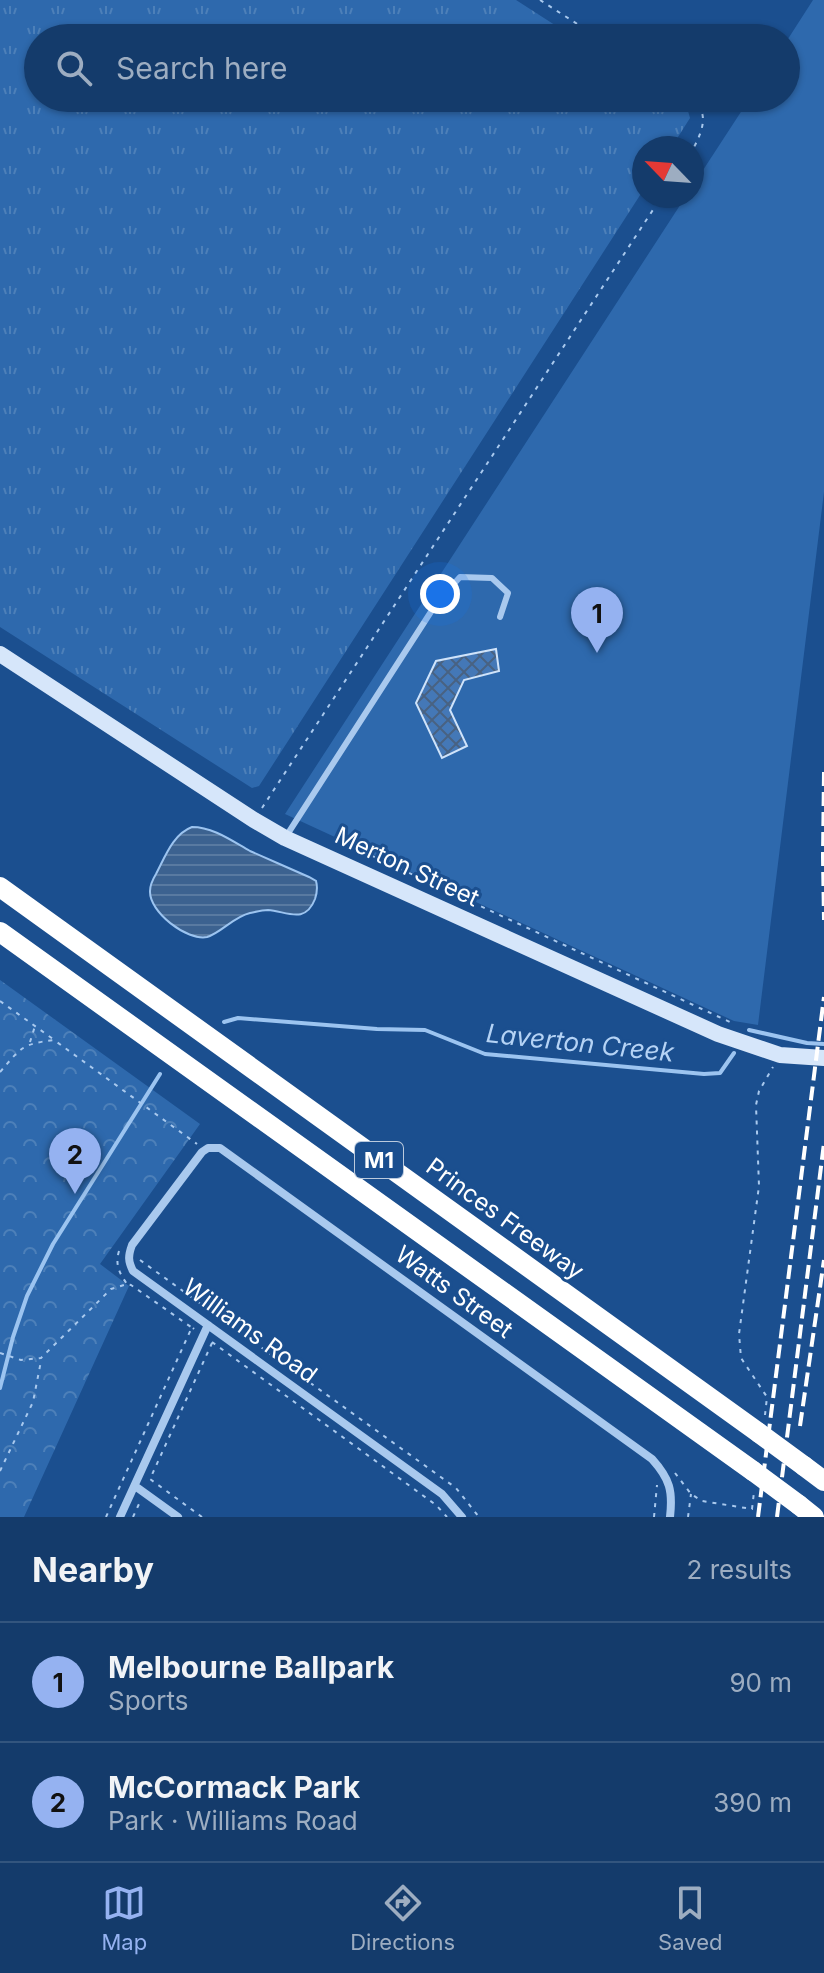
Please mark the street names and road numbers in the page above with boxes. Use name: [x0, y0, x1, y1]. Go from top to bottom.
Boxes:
street label: Merton Street: [331, 820, 484, 913]
road number: M1: [355, 1142, 403, 1178]
street label: Princes Freeway: [421, 1152, 590, 1286]
street label: Watts Street: [390, 1239, 519, 1344]
street label: Williams Road: [178, 1272, 323, 1389]

